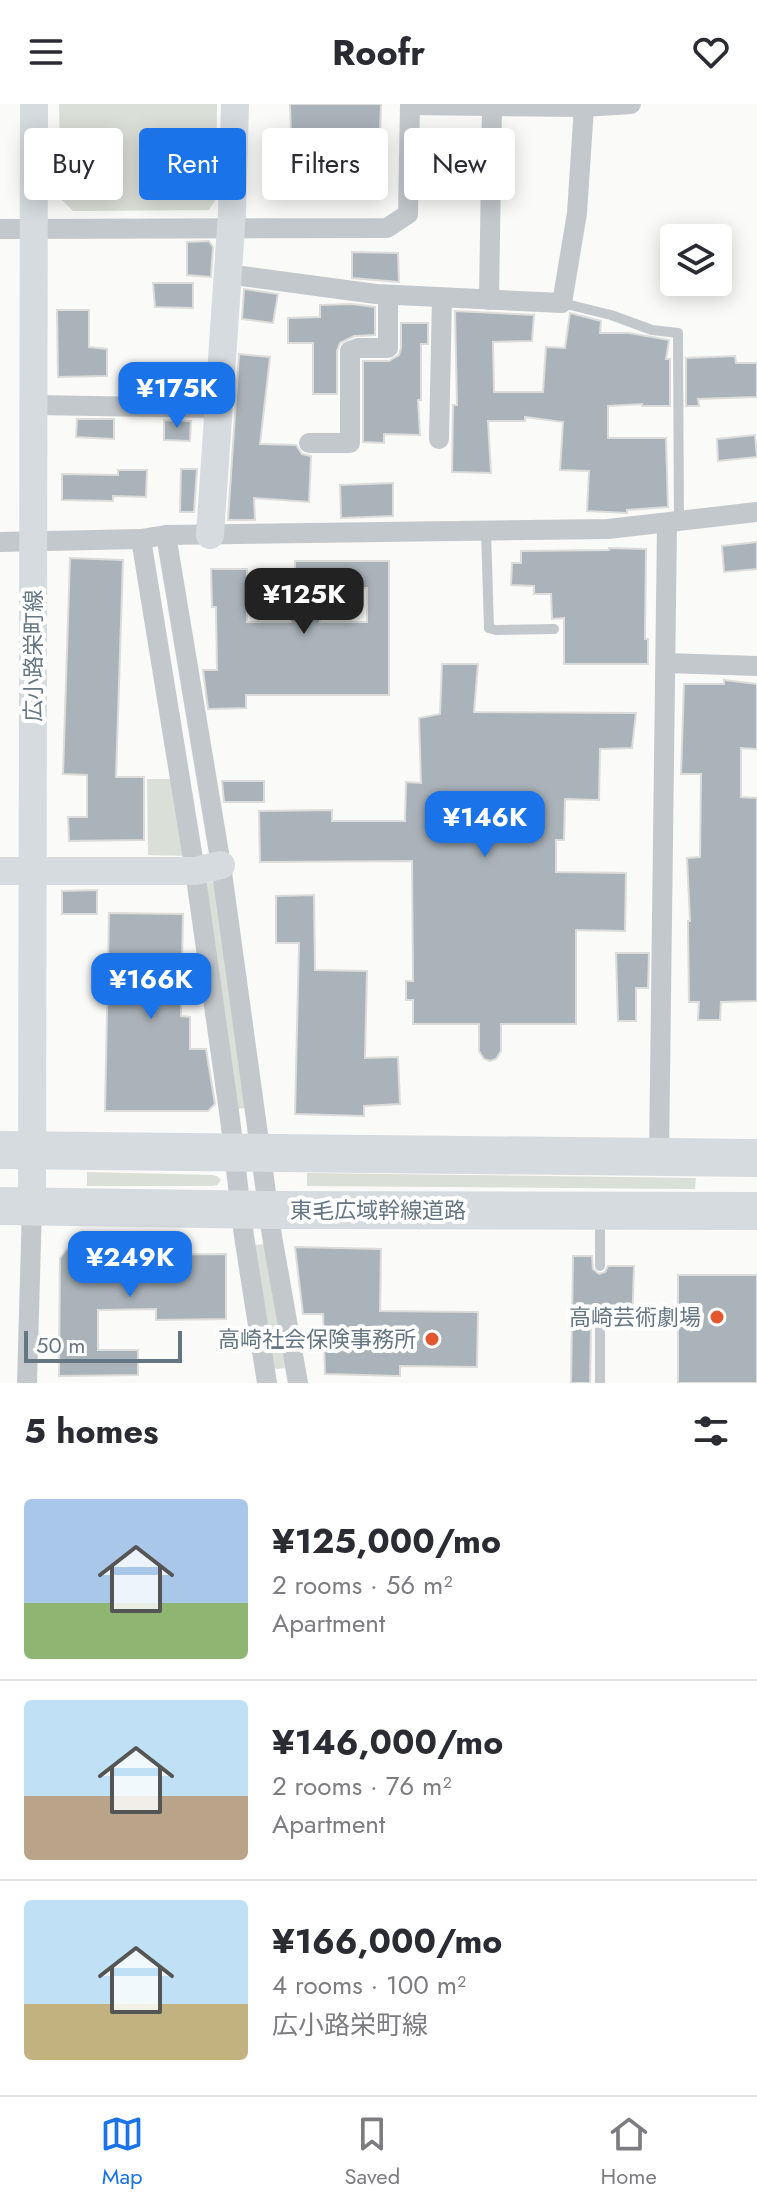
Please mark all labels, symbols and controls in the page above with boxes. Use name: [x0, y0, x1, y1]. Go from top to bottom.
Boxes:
text: Roofr: [332, 26, 425, 78]
icon: menu: [24, 30, 68, 74]
icon: heart: [689, 30, 733, 74]
chip: Buy: [24, 128, 123, 200]
chip: Rent: [139, 128, 246, 200]
chip: Filters: [262, 128, 388, 200]
chip: New: [404, 128, 515, 200]
map controls: [660, 224, 732, 296]
button: layers: [660, 224, 732, 296]
pin: ¥175K: [121, 362, 233, 430]
text: ¥175K: [136, 369, 218, 407]
pin: ¥125K: [248, 568, 360, 636]
text: ¥125K: [263, 575, 345, 613]
street label: 広小路栄町線: [17, 590, 49, 722]
pin: ¥146K: [429, 791, 541, 859]
text: ¥146K: [443, 798, 527, 836]
pin: ¥166K: [95, 953, 207, 1021]
text: ¥166K: [109, 960, 193, 998]
street label: 東毛広域幹線道路: [290, 1194, 466, 1226]
pin: ¥249K: [74, 1231, 186, 1299]
text: ¥249K: [86, 1238, 174, 1276]
place label: 高崎芸術劇場: [569, 1301, 701, 1333]
marker: 高崎芸術劇場: [708, 1308, 726, 1326]
place label: 高崎社会保険事務所: [218, 1323, 416, 1355]
scale bar: [24, 1327, 182, 1363]
text: 50 m: [36, 1329, 85, 1361]
marker: 高崎社会保険事務所: [423, 1330, 441, 1348]
text: 5 homes: [24, 1407, 158, 1456]
icon: filters: [689, 1409, 733, 1453]
text: ¥125,000/mo: [272, 1517, 501, 1566]
icon: home: [88, 1531, 184, 1627]
text: 2 rooms · 56 m²: [272, 1566, 452, 1604]
text: Apartment: [272, 1604, 385, 1642]
text: ¥146,000/mo: [272, 1718, 503, 1767]
icon: home: [88, 1732, 184, 1828]
text: 2 rooms · 76 m²: [272, 1767, 451, 1805]
text: Apartment: [272, 1805, 385, 1843]
text: ¥166,000/mo: [272, 1917, 502, 1966]
icon: home: [88, 1932, 184, 2028]
text: 4 rooms · 100 m²: [272, 1966, 466, 2004]
text: 広小路栄町線: [272, 2006, 428, 2044]
tab: Map: [100, 2112, 144, 2192]
tab: Saved: [344, 2112, 400, 2192]
tab: Home: [601, 2112, 657, 2192]

